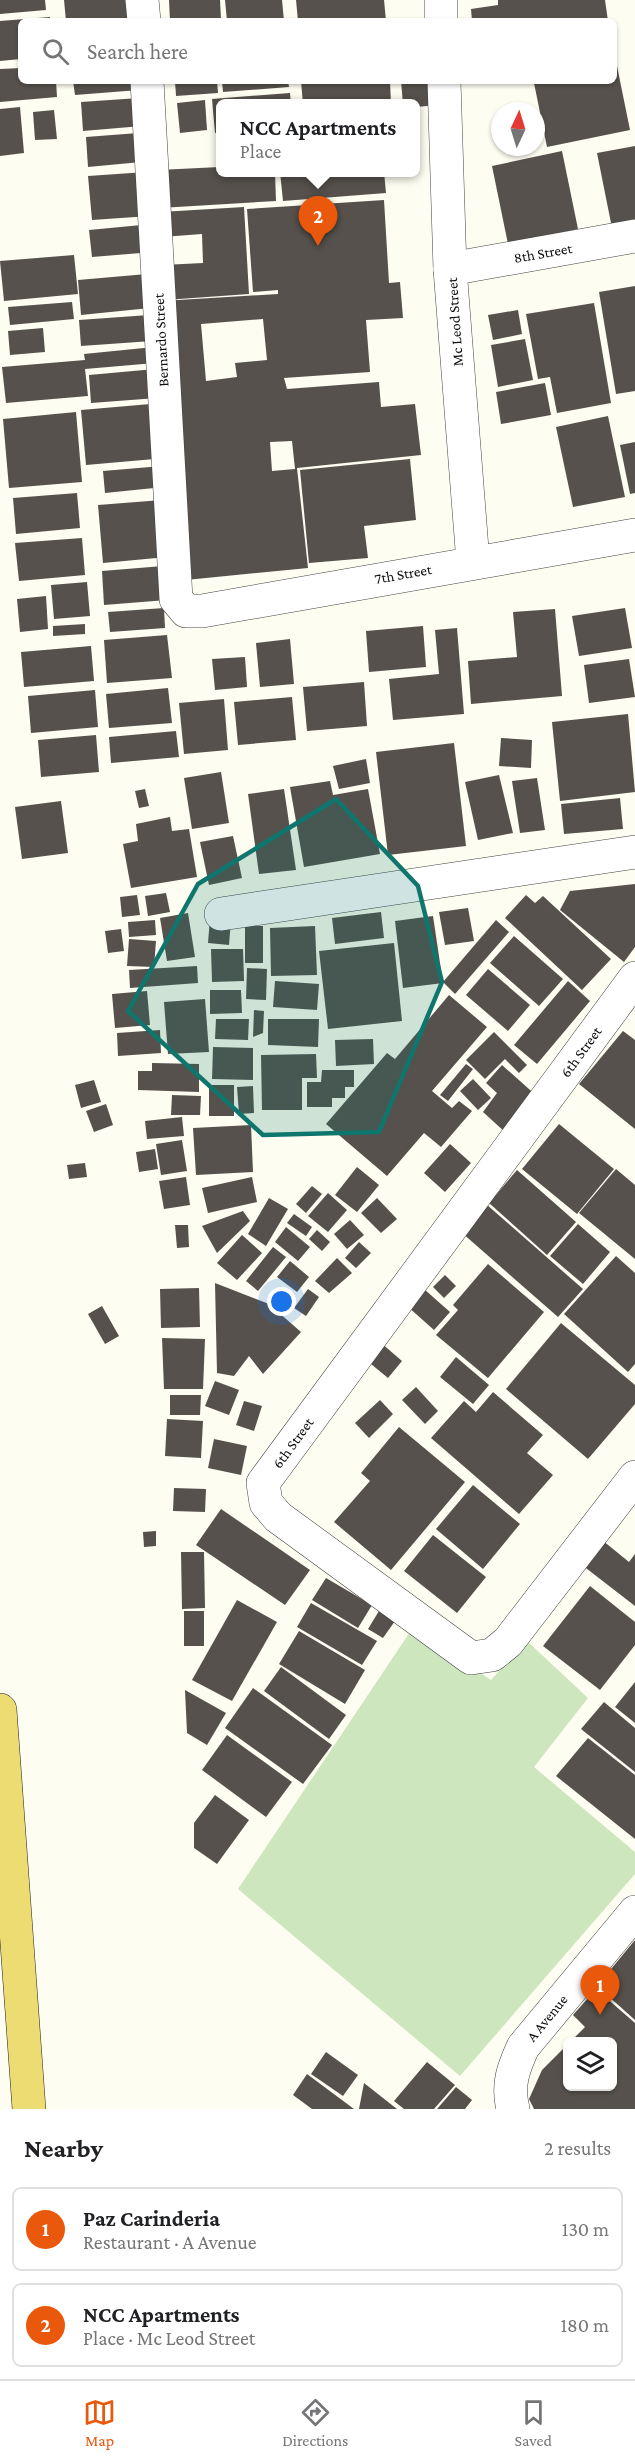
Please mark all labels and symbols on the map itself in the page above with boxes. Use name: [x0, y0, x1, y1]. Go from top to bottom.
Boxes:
north arrow: [491, 102, 545, 156]
pin: 2: [298, 196, 338, 246]
street label: 8th Street: [513, 240, 574, 266]
street label: Mc Leod Street: [444, 276, 466, 367]
street label: Bernardo Street: [151, 292, 171, 387]
street label: 7th Street: [373, 561, 434, 587]
street label: 6th Street: [557, 1023, 605, 1080]
your location: [267, 1287, 296, 1316]
street label: 6th Street: [269, 1414, 317, 1471]
pin: 1: [580, 1966, 620, 2015]
street label: A Avenue: [523, 1991, 571, 2045]

